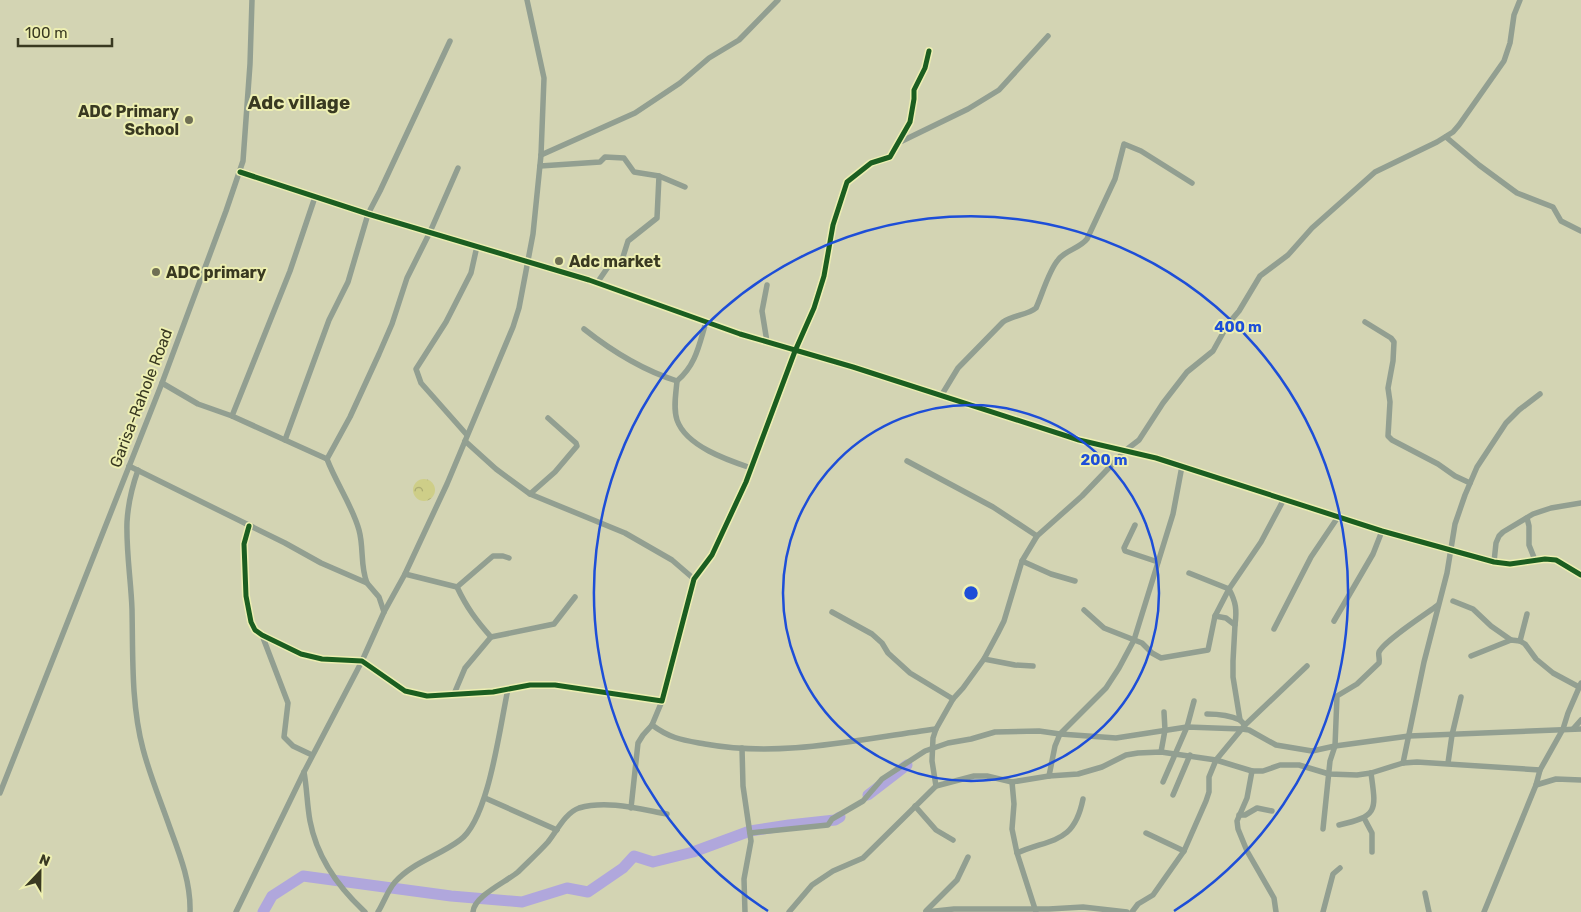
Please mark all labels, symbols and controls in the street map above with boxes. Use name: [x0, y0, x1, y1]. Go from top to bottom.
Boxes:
scale bar: [18, 15, 111, 47]
text: 100 m: [25, 24, 67, 42]
district label: Adc village: [248, 91, 350, 114]
place label: ADC Primary School: [78, 102, 179, 139]
marker: ADC Primary School: [183, 114, 195, 126]
place label: Adc market: [569, 252, 661, 271]
marker: Adc market: [553, 255, 565, 267]
place label: ADC primary: [166, 263, 267, 282]
marker: ADC primary: [150, 266, 162, 278]
text: 400 m: [1214, 318, 1262, 336]
street label: Garisa-Rahole Road: [106, 326, 176, 470]
text: 200 m: [1080, 451, 1128, 469]
centre of rings: [962, 584, 980, 602]
north arrow: [15, 847, 65, 897]
text: N: [37, 851, 53, 870]

